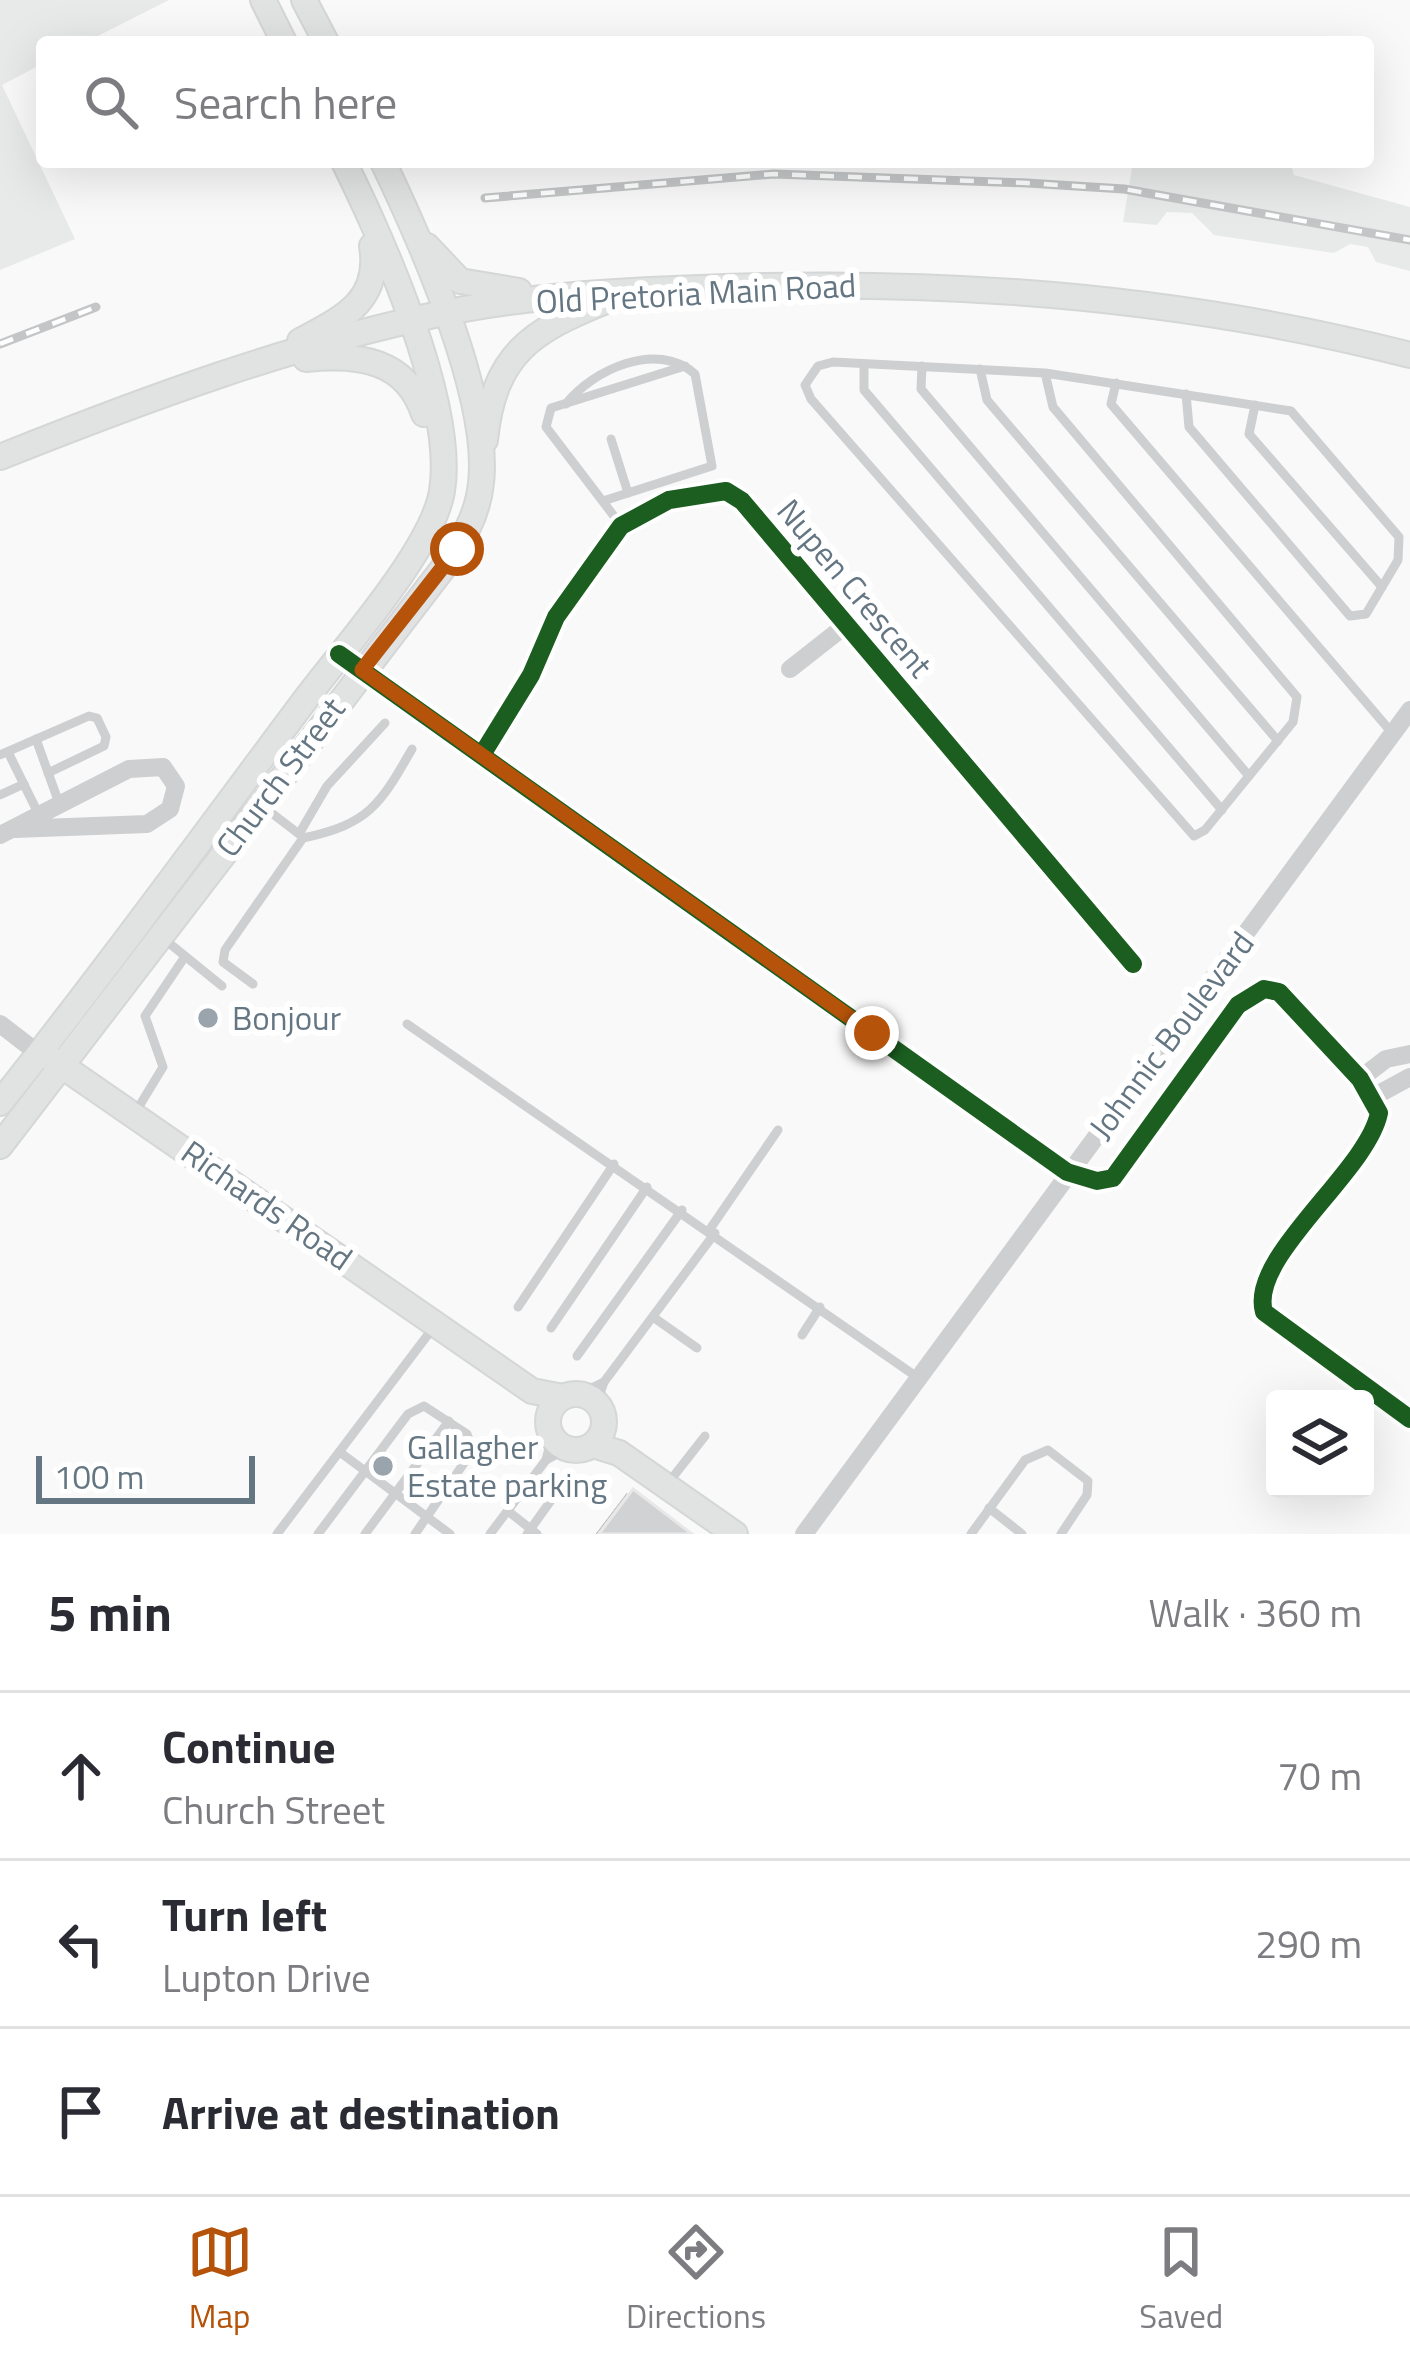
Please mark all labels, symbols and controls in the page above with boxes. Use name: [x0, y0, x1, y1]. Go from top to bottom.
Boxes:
search box: [36, 36, 1374, 168]
text: Search here: [174, 68, 397, 136]
icon: search: [78, 69, 144, 135]
street label: Old Pretoria Main Road: [535, 260, 857, 326]
street label: Nupen Crescent: [765, 488, 945, 689]
route start: [430, 522, 484, 576]
street label: Church Street: [203, 686, 357, 867]
street label: Johnnic Boulevard: [1076, 921, 1266, 1149]
place label: Bonjour: [232, 993, 341, 1043]
marker: Bonjour: [195, 1005, 221, 1031]
route end: [845, 1006, 899, 1060]
street label: Richards Road: [171, 1128, 363, 1282]
map controls: [1266, 1390, 1374, 1498]
button: layers: [1266, 1390, 1374, 1498]
place label: Gallagher Estate parking: [407, 1422, 607, 1510]
scale bar: [36, 1450, 255, 1503]
text: 100 m: [54, 1452, 144, 1502]
marker: Gallagher Estate parking: [370, 1453, 396, 1479]
text: 5 min: [48, 1573, 172, 1651]
text: Walk · 360 m: [1148, 1583, 1362, 1642]
text: Continue: [162, 1712, 336, 1780]
icon: ahead: [48, 1743, 114, 1809]
text: 70 m: [1277, 1746, 1362, 1805]
text: Church Street: [162, 1780, 385, 1839]
text: Turn left: [162, 1880, 327, 1948]
icon: left: [48, 1911, 114, 1977]
text: 290 m: [1255, 1914, 1362, 1973]
text: Lupton Drive: [162, 1948, 371, 2007]
text: Arrive at destination: [162, 2078, 560, 2146]
icon: arrive: [48, 2079, 114, 2145]
tab: Map: [187, 2219, 253, 2341]
tab: Directions: [626, 2219, 766, 2341]
tab: Saved: [1139, 2219, 1223, 2341]

